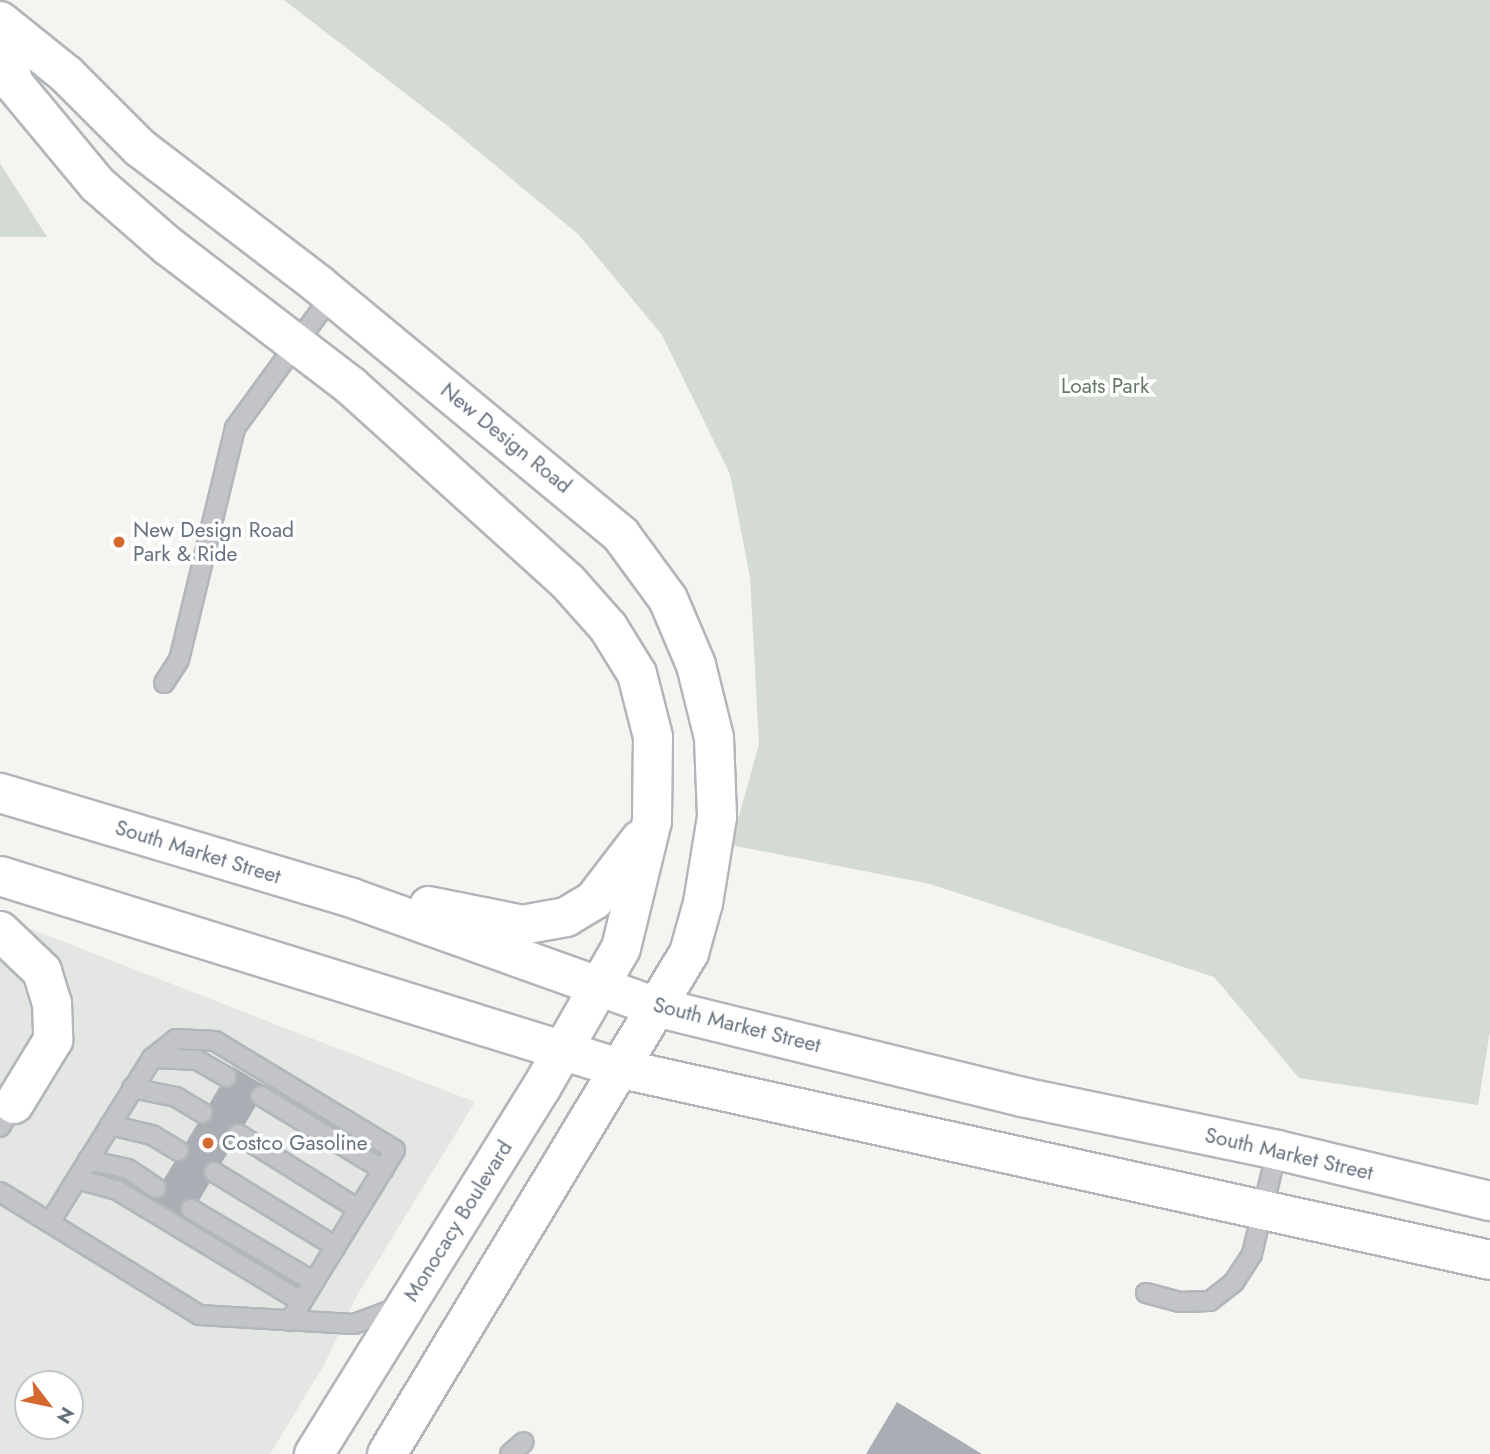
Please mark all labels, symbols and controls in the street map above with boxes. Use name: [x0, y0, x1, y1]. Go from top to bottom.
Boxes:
park label: Loats Park: [1061, 373, 1149, 399]
street label: New Design Road: [436, 378, 576, 498]
place label: New Design Road Park & Ride: [133, 517, 294, 567]
marker: New Design Road Park & Ride: [111, 534, 127, 550]
street label: South Market Street: [112, 815, 284, 889]
street label: South Market Street: [651, 992, 823, 1058]
street label: South Market Street: [1202, 1122, 1376, 1186]
place label: Costco Gasoline: [222, 1130, 368, 1156]
marker: Costco Gasoline: [200, 1135, 216, 1151]
street label: Monocacy Boulevard: [398, 1136, 518, 1306]
north arrow: [14, 1370, 84, 1440]
text: N: [50, 1402, 81, 1429]

